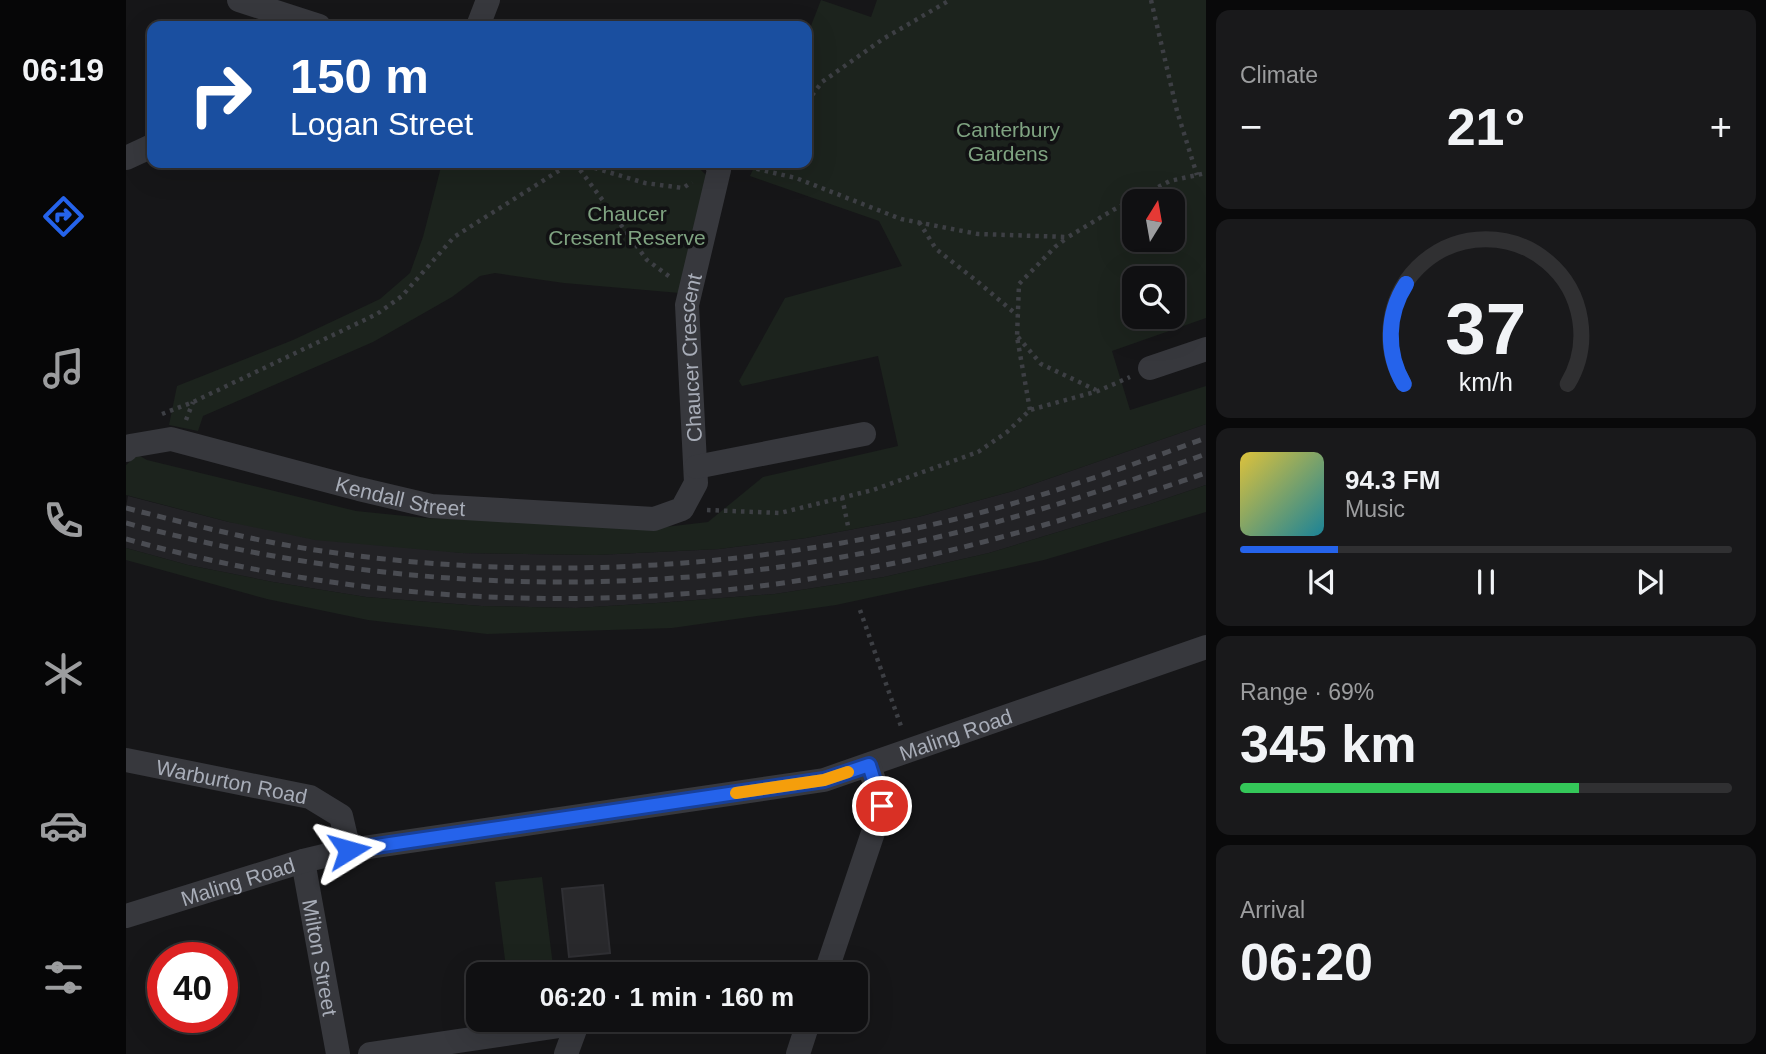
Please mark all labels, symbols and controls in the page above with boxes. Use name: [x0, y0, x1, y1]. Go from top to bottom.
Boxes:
icon: right: [175, 49, 266, 140]
text: 150 m: [290, 49, 429, 103]
text: 06:19: [22, 52, 104, 88]
text: Climate: [1240, 62, 1318, 88]
text: 21°: [1447, 98, 1525, 156]
text: Logan Street: [290, 106, 473, 142]
text: −: [1240, 106, 1262, 148]
text: +: [1710, 106, 1732, 148]
park label: Canterbury Gardens: [956, 118, 1060, 165]
north arrow: [1122, 189, 1185, 252]
map controls: [1122, 189, 1185, 329]
icon: directions: [39, 192, 88, 241]
park label: Chaucer Cresent Reserve: [548, 202, 706, 249]
button: search: [1122, 266, 1185, 329]
street label: Chaucer Crescent: [675, 271, 706, 443]
text: 37: [1446, 289, 1526, 370]
icon: music: [39, 344, 88, 393]
text: km/h: [1459, 368, 1513, 396]
text: 94.3 FM: [1345, 465, 1440, 495]
street label: Kendall Street: [333, 472, 466, 519]
icon: phone: [39, 496, 88, 545]
text: Music: [1345, 496, 1405, 522]
icon: previous: [1303, 563, 1341, 601]
icon: pause: [1467, 563, 1505, 601]
icon: next: [1631, 563, 1669, 601]
icon: climate: [39, 649, 88, 698]
text: Range · 69%: [1240, 679, 1374, 705]
street label: Maling Road: [896, 704, 1015, 764]
text: 345 km: [1240, 715, 1416, 773]
street label: Warburton Road: [154, 755, 309, 808]
pin: [852, 776, 912, 836]
icon: arrive: [863, 787, 901, 825]
icon: car: [39, 801, 88, 850]
position arrow: [312, 813, 386, 887]
street label: Maling Road: [178, 853, 297, 910]
street label: Milton Street: [299, 897, 342, 1018]
text: Arrival: [1240, 897, 1305, 923]
text: 06:20: [1240, 933, 1373, 991]
speed limit sign: 40: [147, 942, 238, 1033]
icon: filters: [39, 953, 88, 1002]
text: 06:20 · 1 min · 160 m: [540, 982, 794, 1012]

